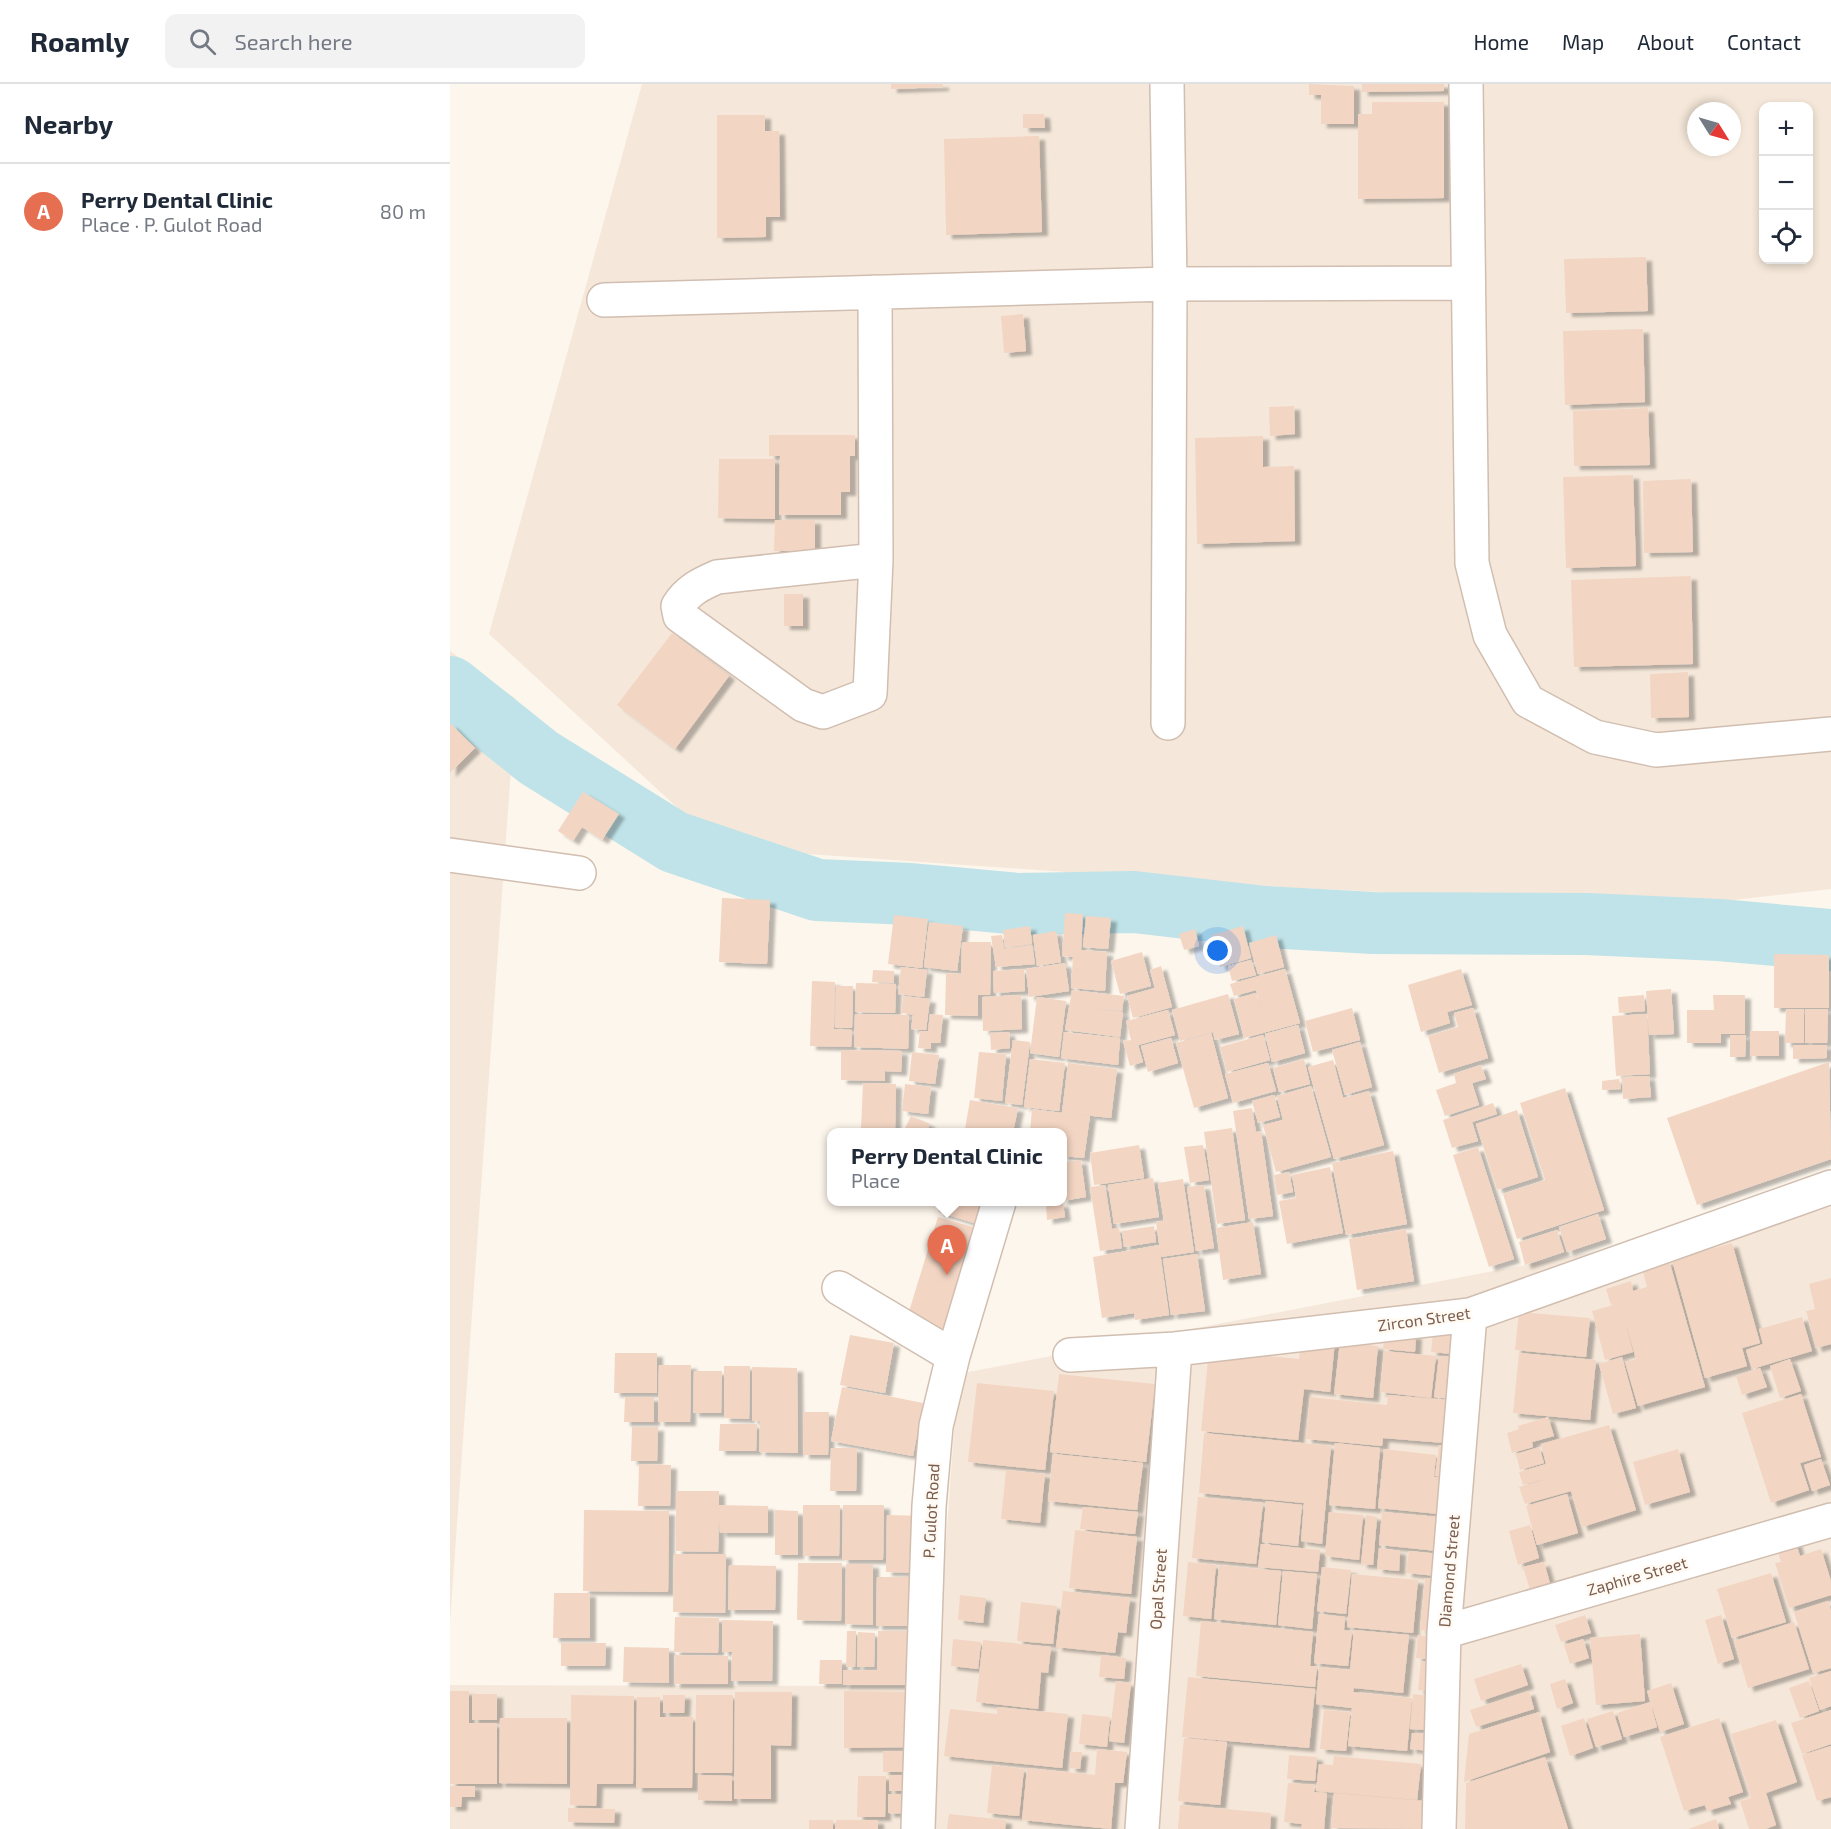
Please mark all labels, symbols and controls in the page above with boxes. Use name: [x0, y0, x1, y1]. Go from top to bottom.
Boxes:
search box: [165, 14, 585, 68]
text: Roamly: [30, 24, 129, 58]
icon: search: [186, 25, 219, 58]
text: Search here: [234, 28, 353, 54]
text: Home: [1473, 29, 1529, 54]
text: Map: [1562, 29, 1604, 54]
text: About: [1637, 29, 1694, 54]
text: Contact: [1727, 29, 1801, 54]
north arrow: [1687, 102, 1741, 156]
map controls: [1759, 102, 1813, 264]
button: +: [1759, 102, 1813, 156]
text: Nearby: [24, 108, 113, 139]
button: −: [1759, 156, 1813, 210]
text: Perry Dental Clinic: [81, 186, 273, 212]
text: A: [37, 199, 50, 223]
text: 80 m: [380, 199, 426, 223]
button: locate: [1759, 210, 1813, 264]
text: Place · P. Gulot Road: [81, 212, 262, 236]
your location: [1203, 936, 1232, 965]
popup: [827, 1128, 1067, 1206]
text: Perry Dental Clinic: [851, 1142, 1043, 1168]
text: Place: [851, 1168, 900, 1192]
pin: A: [928, 1226, 966, 1275]
street label: Zircon Street: [1376, 1303, 1471, 1334]
street label: P. Gulot Road: [919, 1463, 942, 1559]
street label: Diamond Street: [1434, 1514, 1463, 1628]
street label: Opal Street: [1145, 1548, 1170, 1630]
street label: Zaphire Street: [1585, 1552, 1689, 1599]

